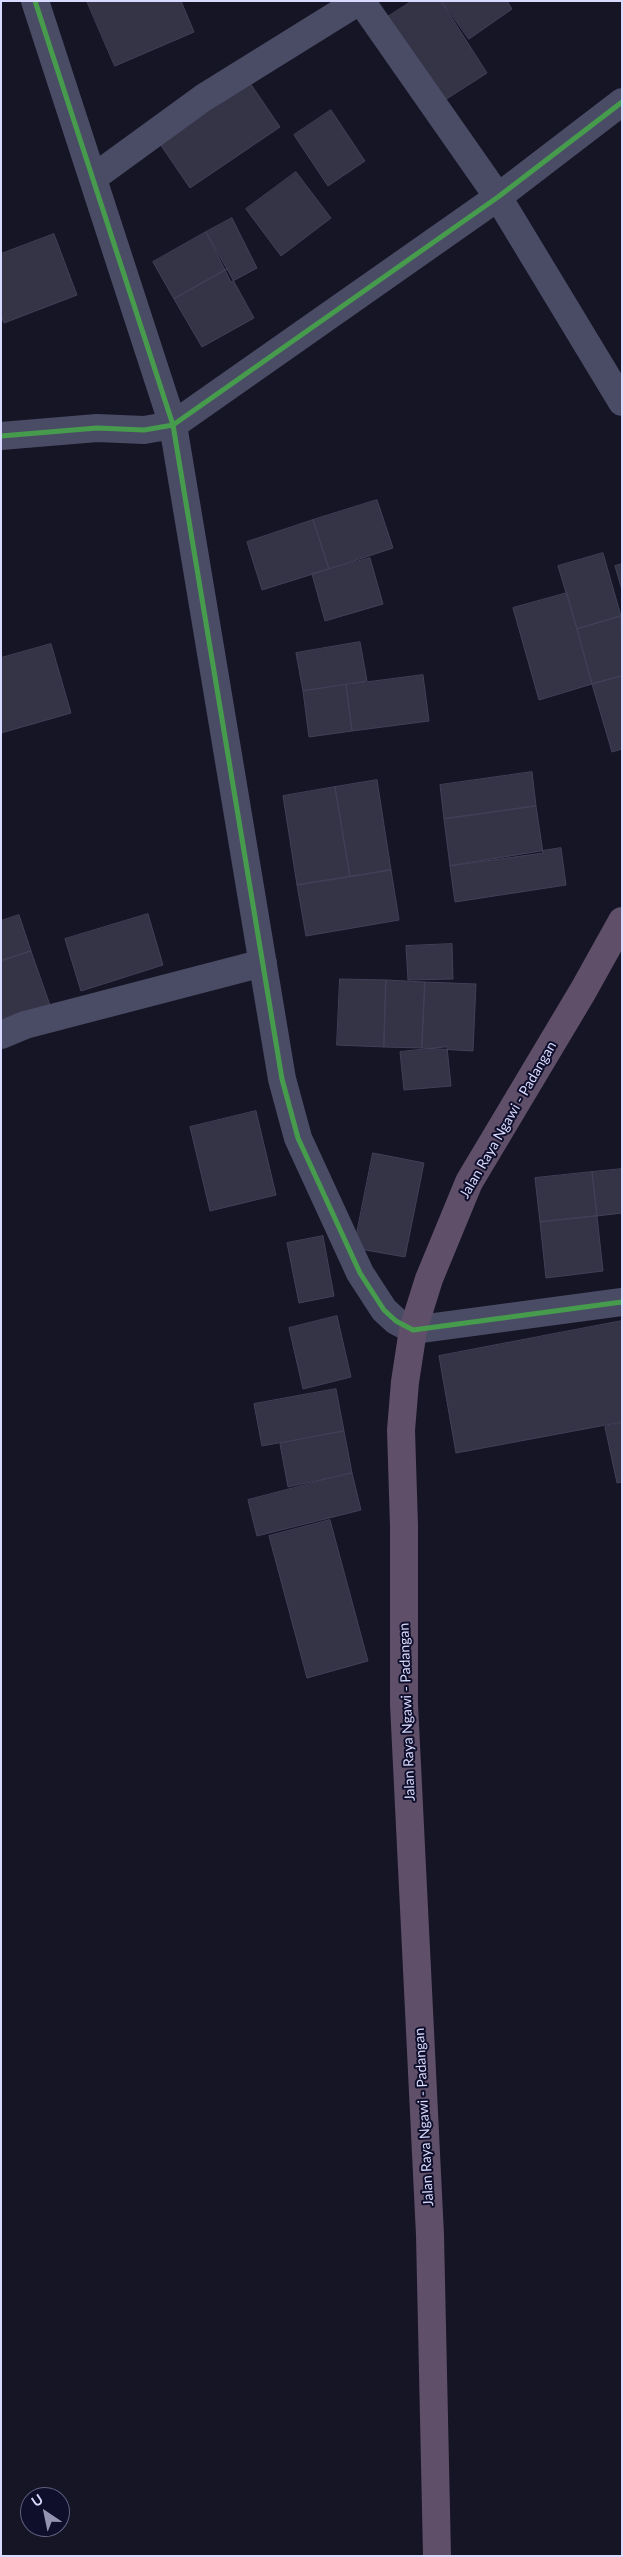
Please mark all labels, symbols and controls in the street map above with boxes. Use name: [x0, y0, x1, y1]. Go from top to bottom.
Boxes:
street label: Jalan Raya Ngawi - Padangan: [456, 1039, 560, 1201]
street label: Jalan Raya Ngawi - Padangan: [395, 1623, 419, 1801]
street label: Jalan Raya Ngawi - Padangan: [411, 2027, 437, 2207]
north arrow: [20, 2487, 70, 2537]
text: U: [28, 2490, 46, 2510]

